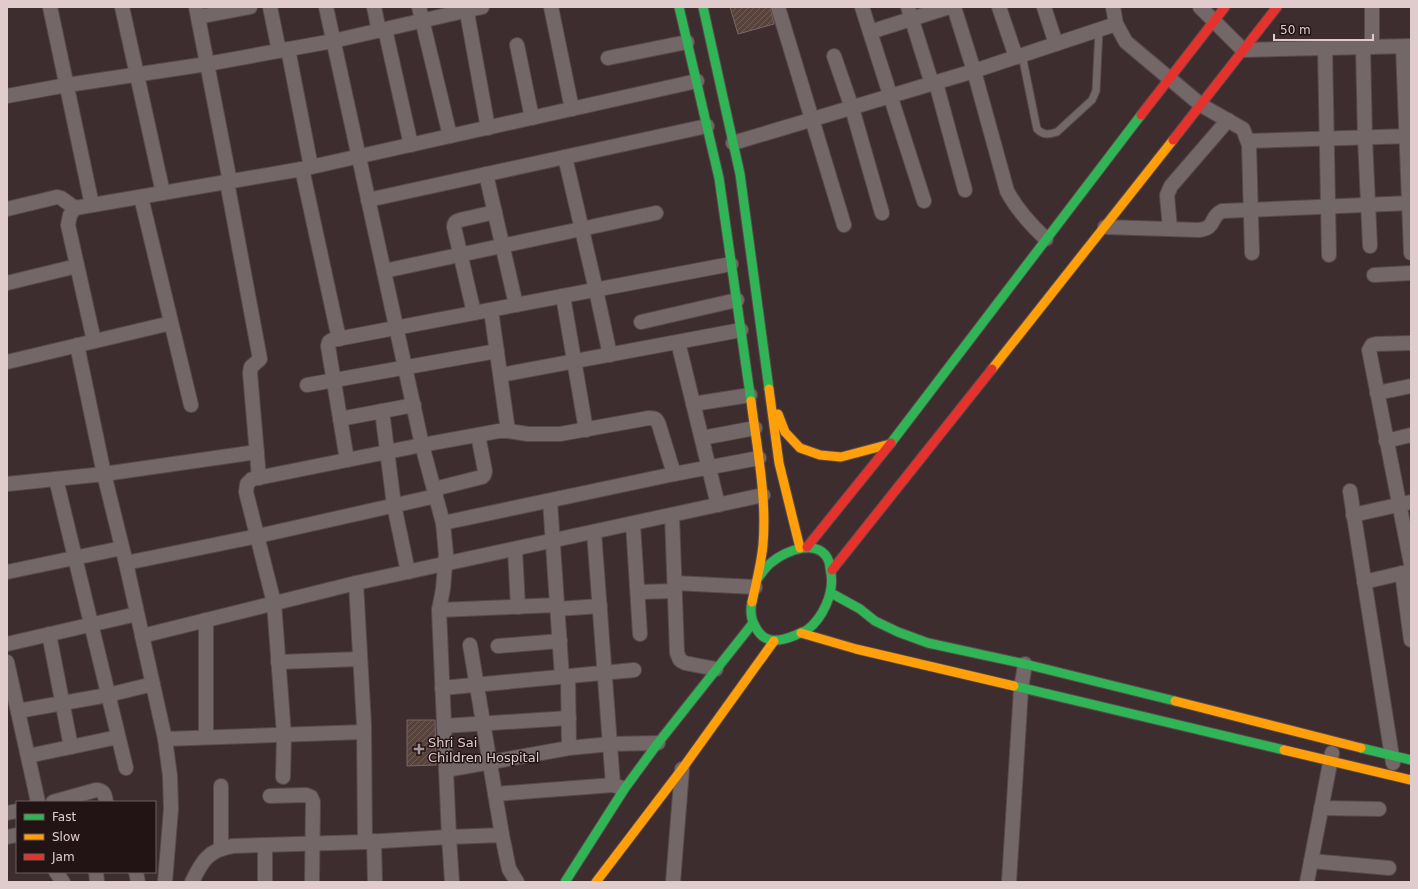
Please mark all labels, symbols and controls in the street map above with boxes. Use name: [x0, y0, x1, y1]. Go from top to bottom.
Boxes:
scale bar: [1274, 16, 1373, 42]
text: 50 m: [1280, 23, 1311, 37]
place label: Shri Sai Children Hospital: [428, 735, 539, 765]
marker: Shri Sai Children Hospital: [413, 743, 425, 755]
legend: [16, 801, 156, 873]
text: Fast: [52, 810, 76, 824]
text: Slow: [52, 830, 80, 844]
text: Jam: [51, 850, 75, 864]

